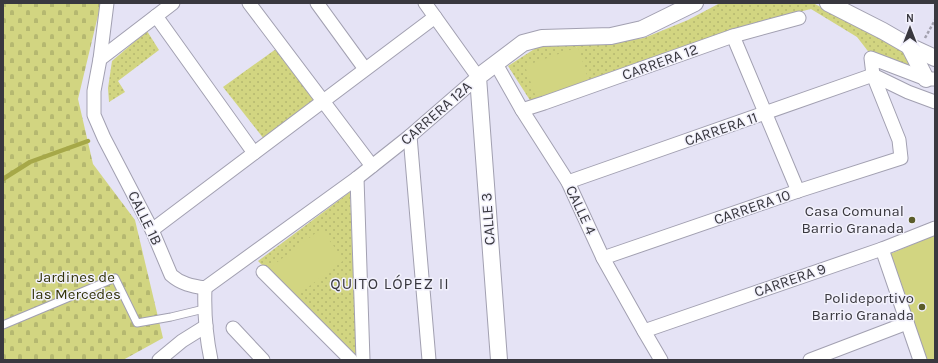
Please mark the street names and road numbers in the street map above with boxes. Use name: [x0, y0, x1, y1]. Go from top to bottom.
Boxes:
street label: CARRERA 12: [620, 40, 700, 84]
street label: CARRERA 12A: [397, 77, 475, 149]
street label: CARRERA 11: [682, 108, 760, 150]
street label: CALLE 4: [562, 183, 600, 238]
street label: CARRERA 10: [711, 185, 793, 229]
street label: CALLE 1B: [124, 188, 166, 248]
street label: CALLE 3: [477, 192, 499, 246]
street label: CARRERA 9: [752, 259, 828, 301]

